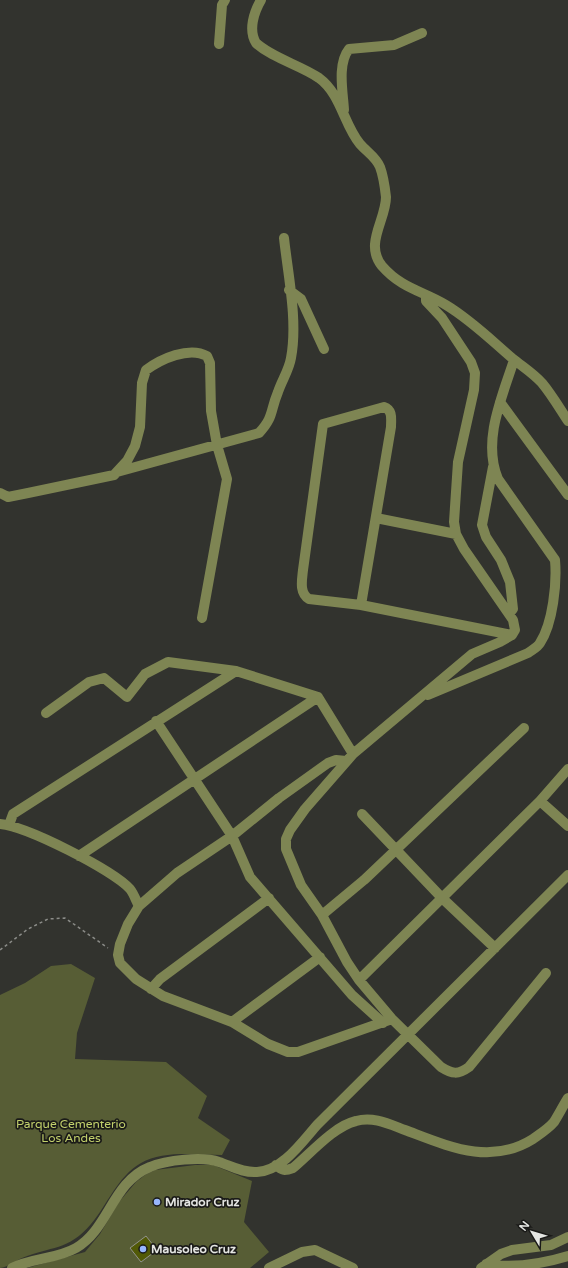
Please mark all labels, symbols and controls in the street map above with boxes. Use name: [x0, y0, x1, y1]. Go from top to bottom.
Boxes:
park label: Parque Cementerio Los Andes: [16, 1117, 126, 1145]
place label: Mirador Cruz: [165, 1195, 240, 1209]
marker: Mirador Cruz: [152, 1197, 162, 1207]
north arrow: [512, 1212, 552, 1252]
text: N: [517, 1219, 532, 1234]
place label: Mausoleo Cruz: [151, 1242, 236, 1256]
marker: Mausoleo Cruz: [138, 1244, 148, 1254]

